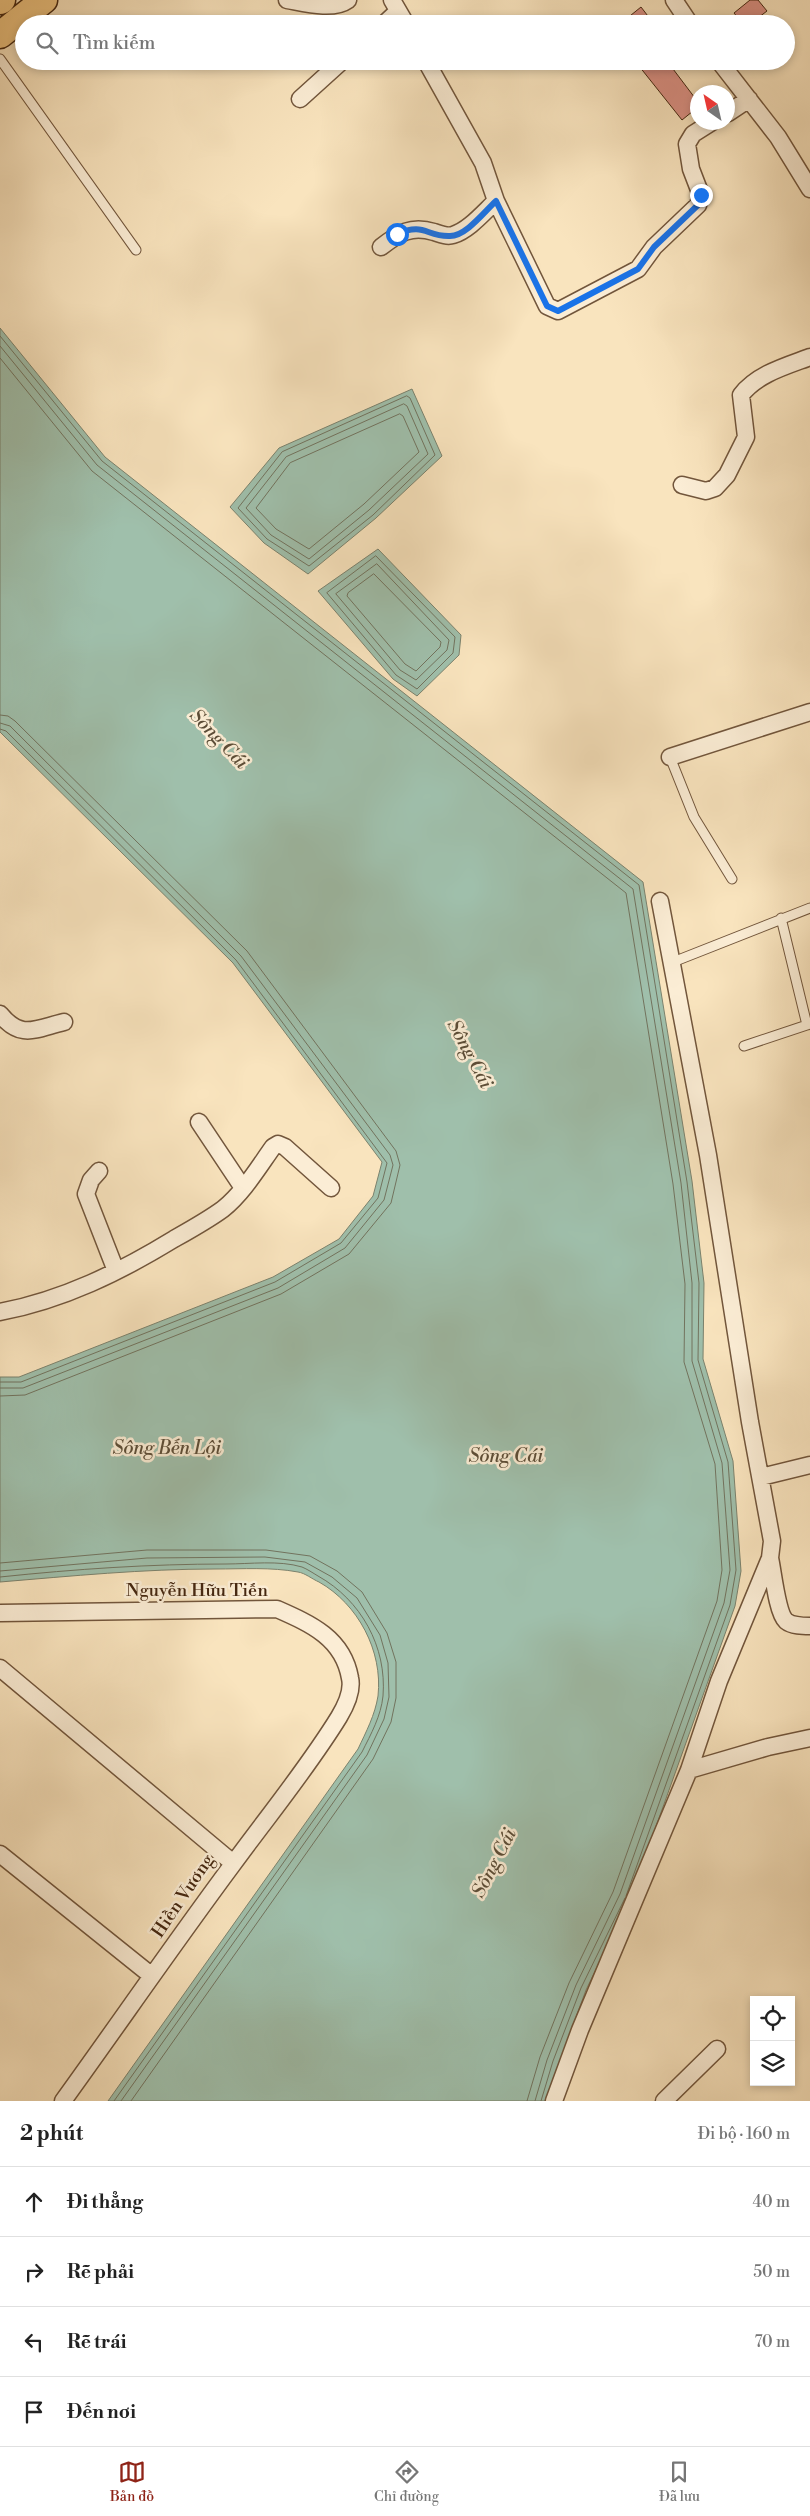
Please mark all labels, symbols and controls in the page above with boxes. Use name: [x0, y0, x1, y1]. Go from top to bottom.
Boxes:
search box: [15, 15, 795, 70]
icon: search: [33, 29, 61, 57]
text: Tìm kiếm: [73, 31, 156, 55]
north arrow: [690, 85, 735, 130]
route end: [690, 184, 713, 207]
route start: [386, 223, 409, 246]
water label: Sông Cái: [184, 704, 254, 774]
water label: Sông Cái: [442, 1015, 498, 1093]
water label: Sông Bến Lội: [113, 1436, 221, 1460]
water label: Sông Cái: [469, 1444, 544, 1468]
street label: Nguyễn Hữu Tiến: [126, 1579, 268, 1602]
water label: Sông Cái: [466, 1824, 522, 1902]
street label: Hiền Vương: [147, 1849, 220, 1942]
map controls: [750, 1996, 795, 2086]
button: locate: [750, 1996, 795, 2041]
button: layers: [750, 2041, 795, 2086]
text: 2 phút: [20, 2121, 83, 2147]
text: Đi bộ · 160 m: [698, 2124, 790, 2144]
icon: ahead: [20, 2188, 48, 2216]
text: Đi thẳng: [67, 2190, 143, 2214]
text: 40 m: [753, 2192, 790, 2212]
icon: right: [20, 2258, 48, 2286]
text: Rẽ phải: [67, 2260, 134, 2284]
text: 50 m: [753, 2262, 790, 2282]
icon: left: [20, 2328, 48, 2356]
text: Rẽ trái: [67, 2330, 127, 2354]
text: 70 m: [754, 2332, 790, 2352]
icon: arrive: [20, 2398, 48, 2426]
text: Đến nơi: [67, 2400, 136, 2424]
tab: Bản đồ: [110, 2458, 154, 2506]
tab: Chỉ đường: [374, 2458, 439, 2506]
tab: Đã lưu: [659, 2458, 700, 2506]

